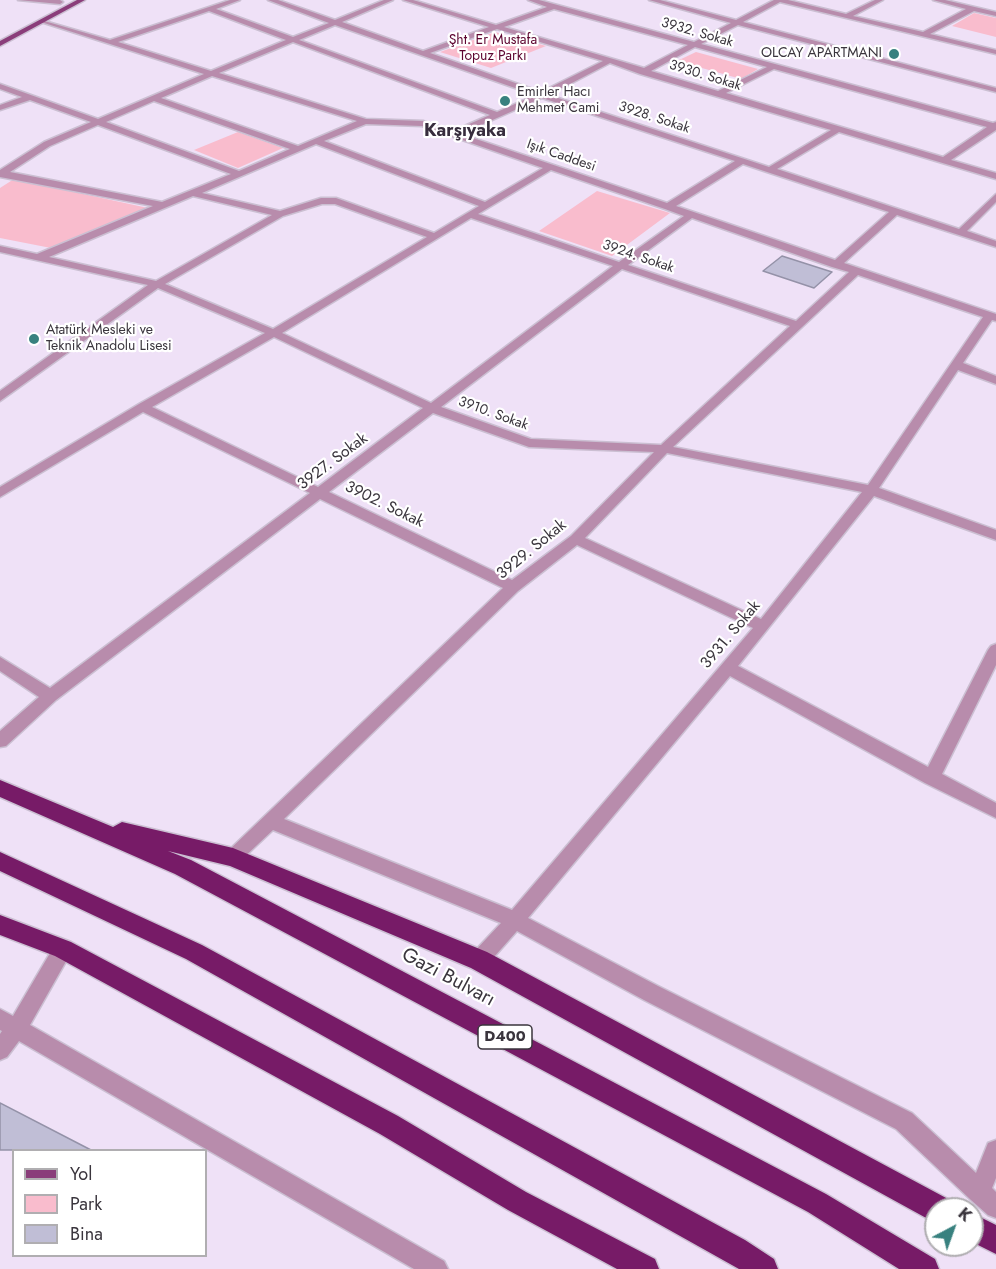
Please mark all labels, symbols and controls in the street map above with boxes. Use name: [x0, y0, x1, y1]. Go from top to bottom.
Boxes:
street label: 3932. Sokak: [659, 15, 735, 51]
park label: Şht. Er Mustafa Topuz Parkı: [449, 33, 537, 66]
place label: OLCAY APARTMANI: [761, 46, 882, 62]
marker: OLCAY APARTMANI: [887, 47, 901, 61]
street label: 3930. Sokak: [667, 57, 743, 95]
place label: Emirler Hacı Mehmet Cami: [517, 85, 599, 118]
marker: Emirler Hacı Mehmet Cami: [498, 94, 512, 108]
street label: 3928. Sokak: [616, 99, 692, 137]
district label: Karşıyaka: [424, 121, 506, 143]
street label: Işık Caddesi: [524, 136, 598, 176]
street label: 3924. Sokak: [600, 237, 676, 277]
place label: Atatürk Mesleki ve Teknik Anadolu Lisesi: [46, 323, 172, 356]
marker: Atatürk Mesleki ve Teknik Anadolu Lisesi: [27, 332, 41, 346]
street label: 3910. Sokak: [456, 394, 530, 434]
street label: 3927. Sokak: [294, 429, 372, 495]
street label: 3902. Sokak: [341, 478, 427, 532]
street label: 3929. Sokak: [493, 516, 571, 584]
street label: 3931. Sokak: [697, 597, 765, 673]
street label: Gazi Bulvarı: [397, 943, 499, 1013]
road number: D400: [478, 1025, 532, 1049]
legend: [12, 1149, 207, 1257]
text: Yol: [70, 1161, 92, 1187]
text: Park: [70, 1191, 102, 1217]
north arrow: [924, 1197, 984, 1257]
text: K: [953, 1202, 977, 1227]
text: Bina: [70, 1221, 103, 1247]

